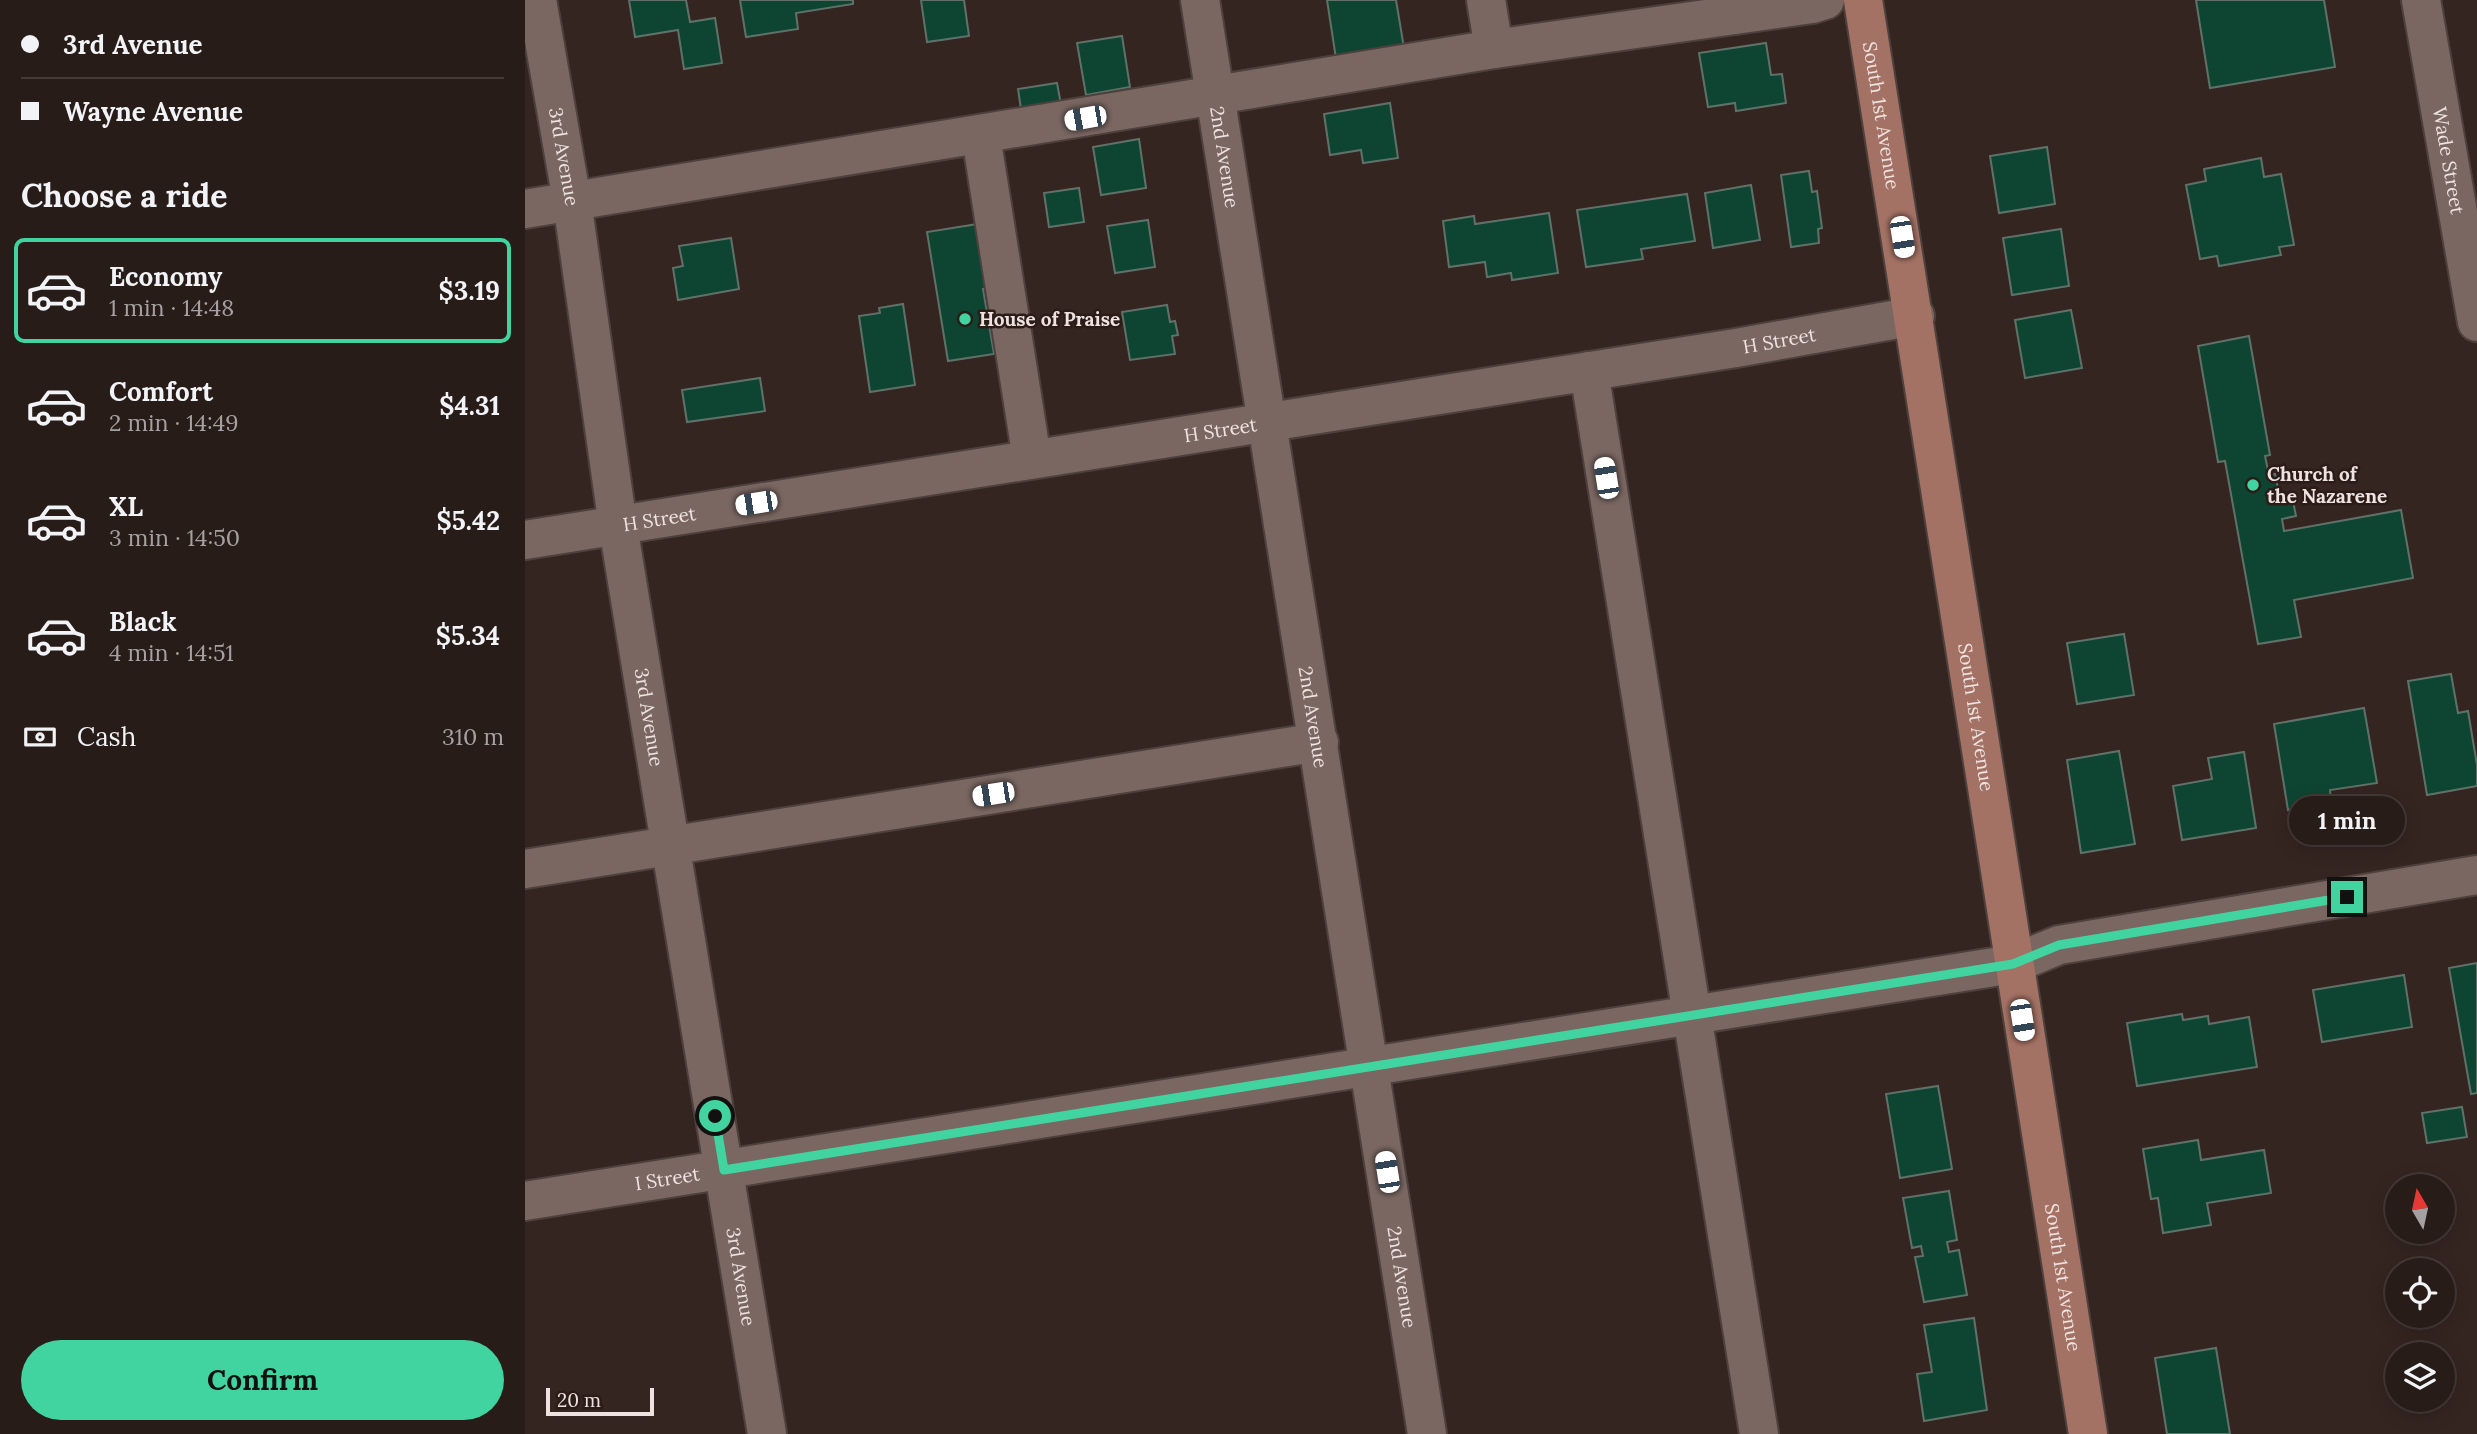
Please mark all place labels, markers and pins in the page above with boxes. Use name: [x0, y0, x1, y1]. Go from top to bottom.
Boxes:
place label: House of Praise: [979, 307, 1120, 331]
marker: House of Praise: [957, 311, 973, 327]
place label: Church of the Nazarene: [2267, 462, 2387, 508]
marker: Church of the Nazarene: [2245, 477, 2261, 493]

